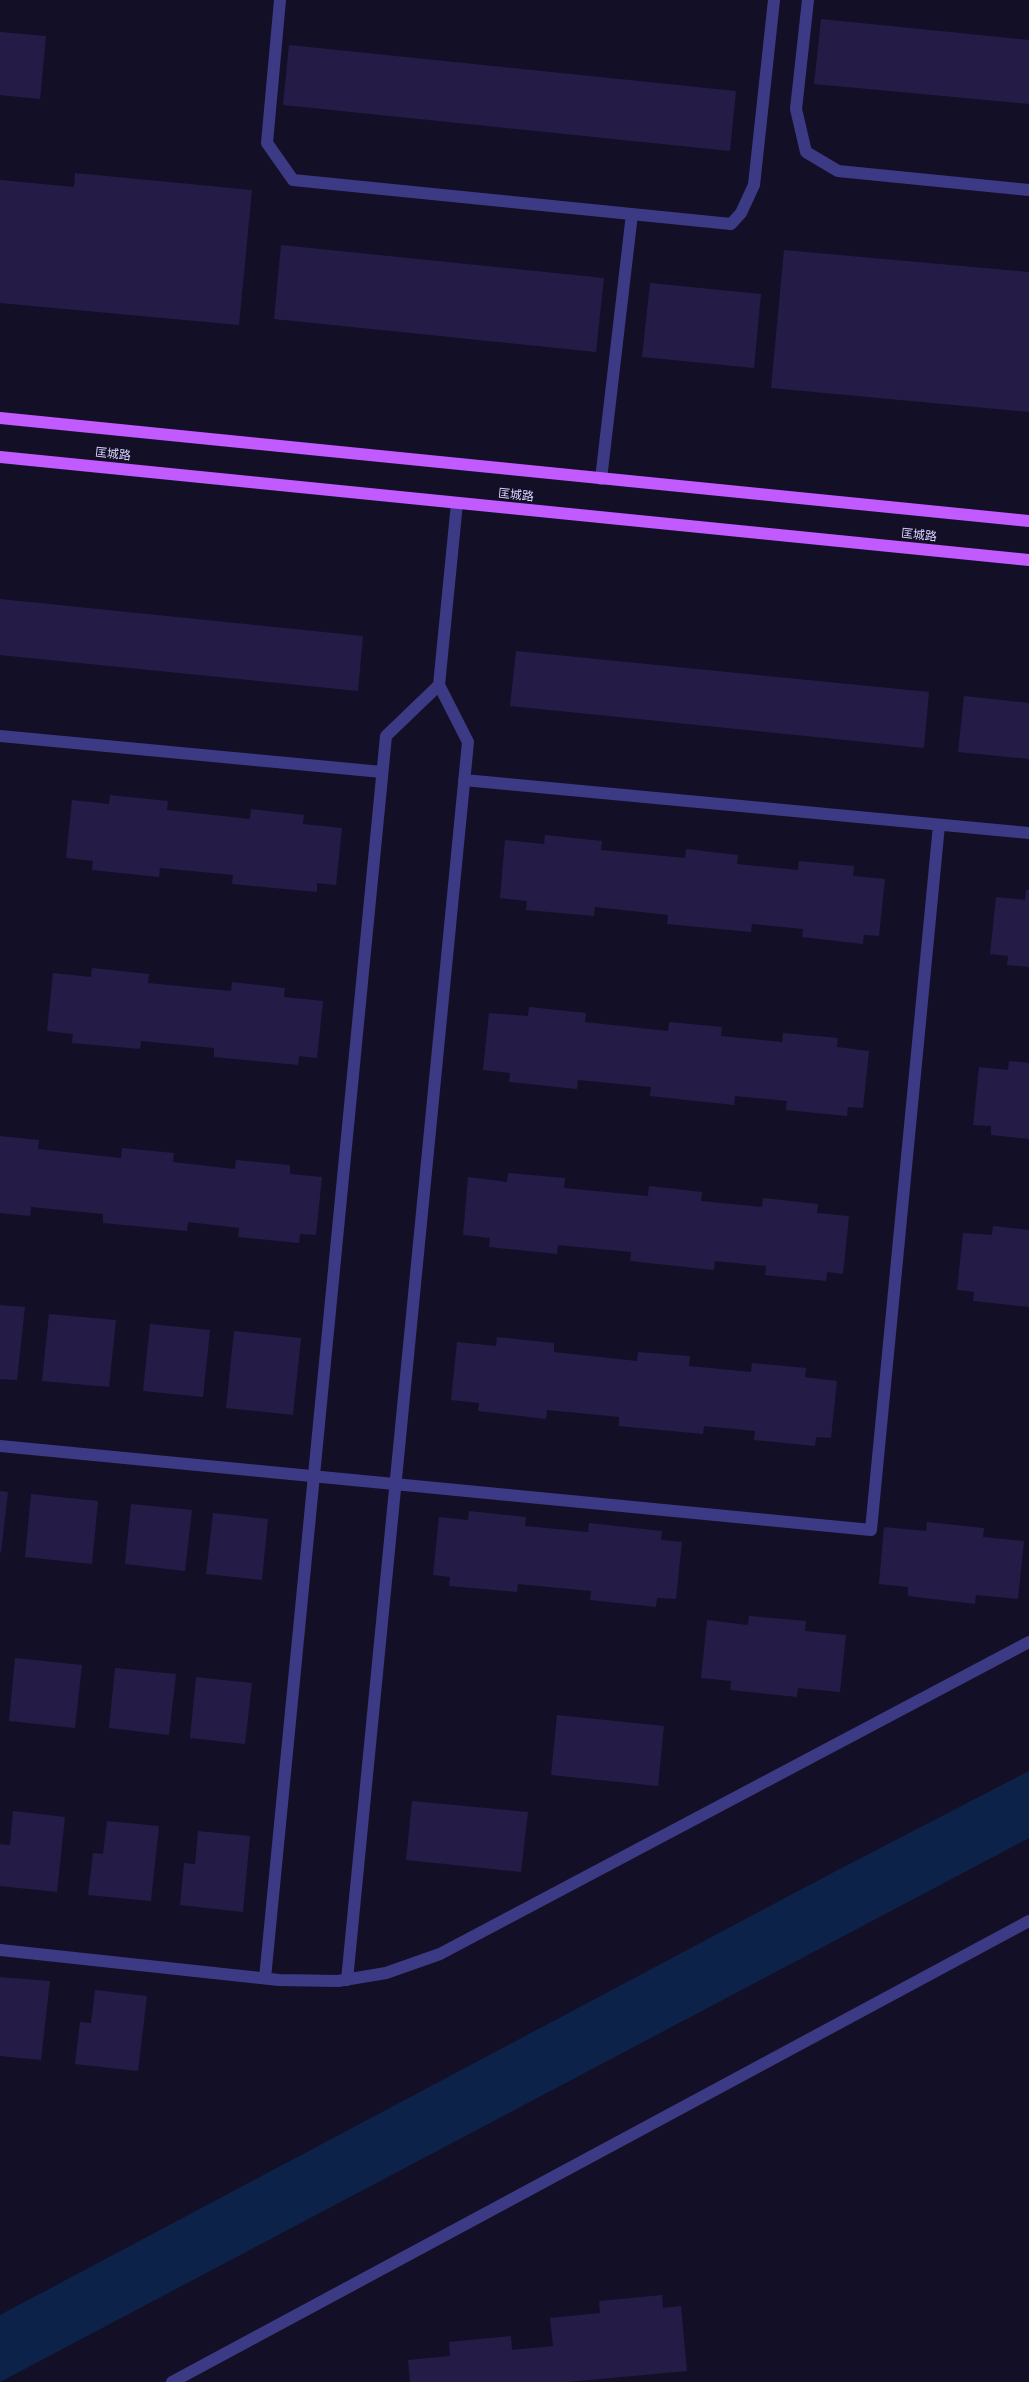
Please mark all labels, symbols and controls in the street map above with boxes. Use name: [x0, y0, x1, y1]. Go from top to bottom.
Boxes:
street label: 匡城路: [94, 445, 132, 463]
street label: 匡城路: [497, 486, 535, 504]
street label: 匡城路: [900, 526, 938, 544]

